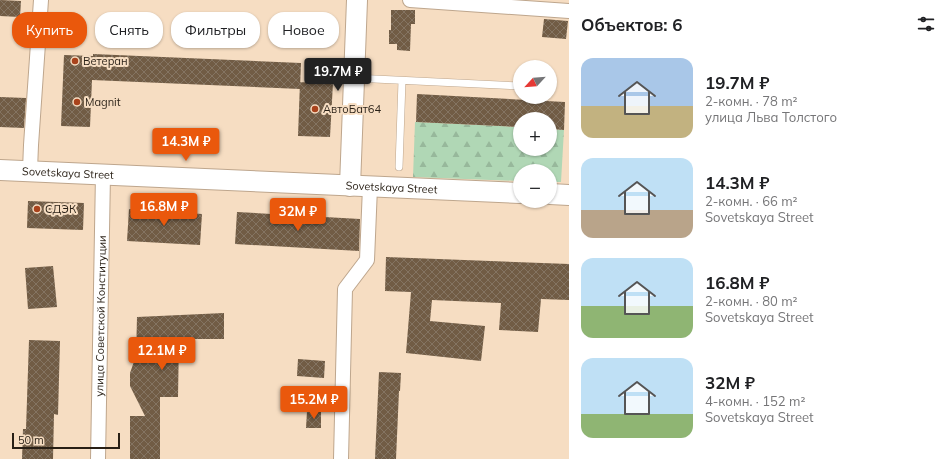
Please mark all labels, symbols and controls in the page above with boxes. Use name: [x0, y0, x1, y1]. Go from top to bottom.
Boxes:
chip: Купить: [12, 12, 87, 48]
chip: Снять: [95, 12, 163, 48]
chip: Фильтры: [171, 12, 260, 48]
chip: Новое: [268, 12, 339, 48]
icon: filters: [915, 13, 937, 35]
text: Объектов: 6: [581, 14, 682, 35]
place label: Ветеран: [83, 54, 128, 68]
marker: Ветеран: [70, 56, 80, 66]
pin: 19.7M ₽: [301, 58, 375, 92]
north arrow: [513, 60, 557, 104]
map controls: [513, 60, 557, 208]
text: 19.7M ₽: [313, 63, 363, 79]
text: 19.7M ₽: [705, 72, 769, 93]
icon: home: [613, 74, 661, 122]
text: 2-комн. · 78 m²: [705, 93, 798, 109]
place label: Magnit: [85, 95, 121, 109]
marker: Magnit: [72, 97, 82, 107]
place label: АвтоБат64: [323, 102, 381, 116]
marker: АвтоБат64: [310, 104, 320, 114]
text: улица Льва Толстого: [705, 109, 837, 125]
button: +: [513, 112, 557, 156]
pin: 14.3M ₽: [149, 128, 223, 162]
text: 14.3M ₽: [161, 133, 211, 149]
street label: Sovetskaya Street: [22, 164, 114, 182]
button: −: [513, 164, 557, 208]
text: 14.3M ₽: [705, 172, 769, 193]
icon: home: [613, 174, 661, 222]
street label: Sovetskaya Street: [345, 178, 438, 196]
pin: 16.8M ₽: [127, 193, 201, 227]
text: 2-комн. · 66 m²: [705, 193, 798, 209]
text: 16.8M ₽: [139, 198, 189, 214]
pin: 32M ₽: [270, 198, 326, 232]
place label: СДЭК: [45, 202, 77, 216]
text: 32M ₽: [279, 203, 317, 219]
marker: СДЭК: [32, 204, 42, 214]
text: Sovetskaya Street: [705, 209, 814, 225]
street label: улица Советской Конституции: [92, 235, 109, 397]
text: 16.8M ₽: [705, 272, 769, 293]
icon: home: [613, 274, 661, 322]
text: 2-комн. · 80 m²: [705, 293, 798, 309]
text: Sovetskaya Street: [705, 309, 814, 325]
pin: 12.1M ₽: [125, 337, 199, 371]
text: 12.1M ₽: [137, 342, 187, 358]
text: 32M ₽: [705, 372, 755, 393]
icon: home: [613, 374, 661, 422]
pin: 15.2M ₽: [277, 386, 351, 420]
text: 15.2M ₽: [289, 391, 339, 407]
text: 4-комн. · 152 m²: [705, 393, 805, 409]
text: Sovetskaya Street: [705, 409, 814, 425]
scale bar: [12, 431, 120, 450]
text: 50 m: [18, 433, 44, 447]

